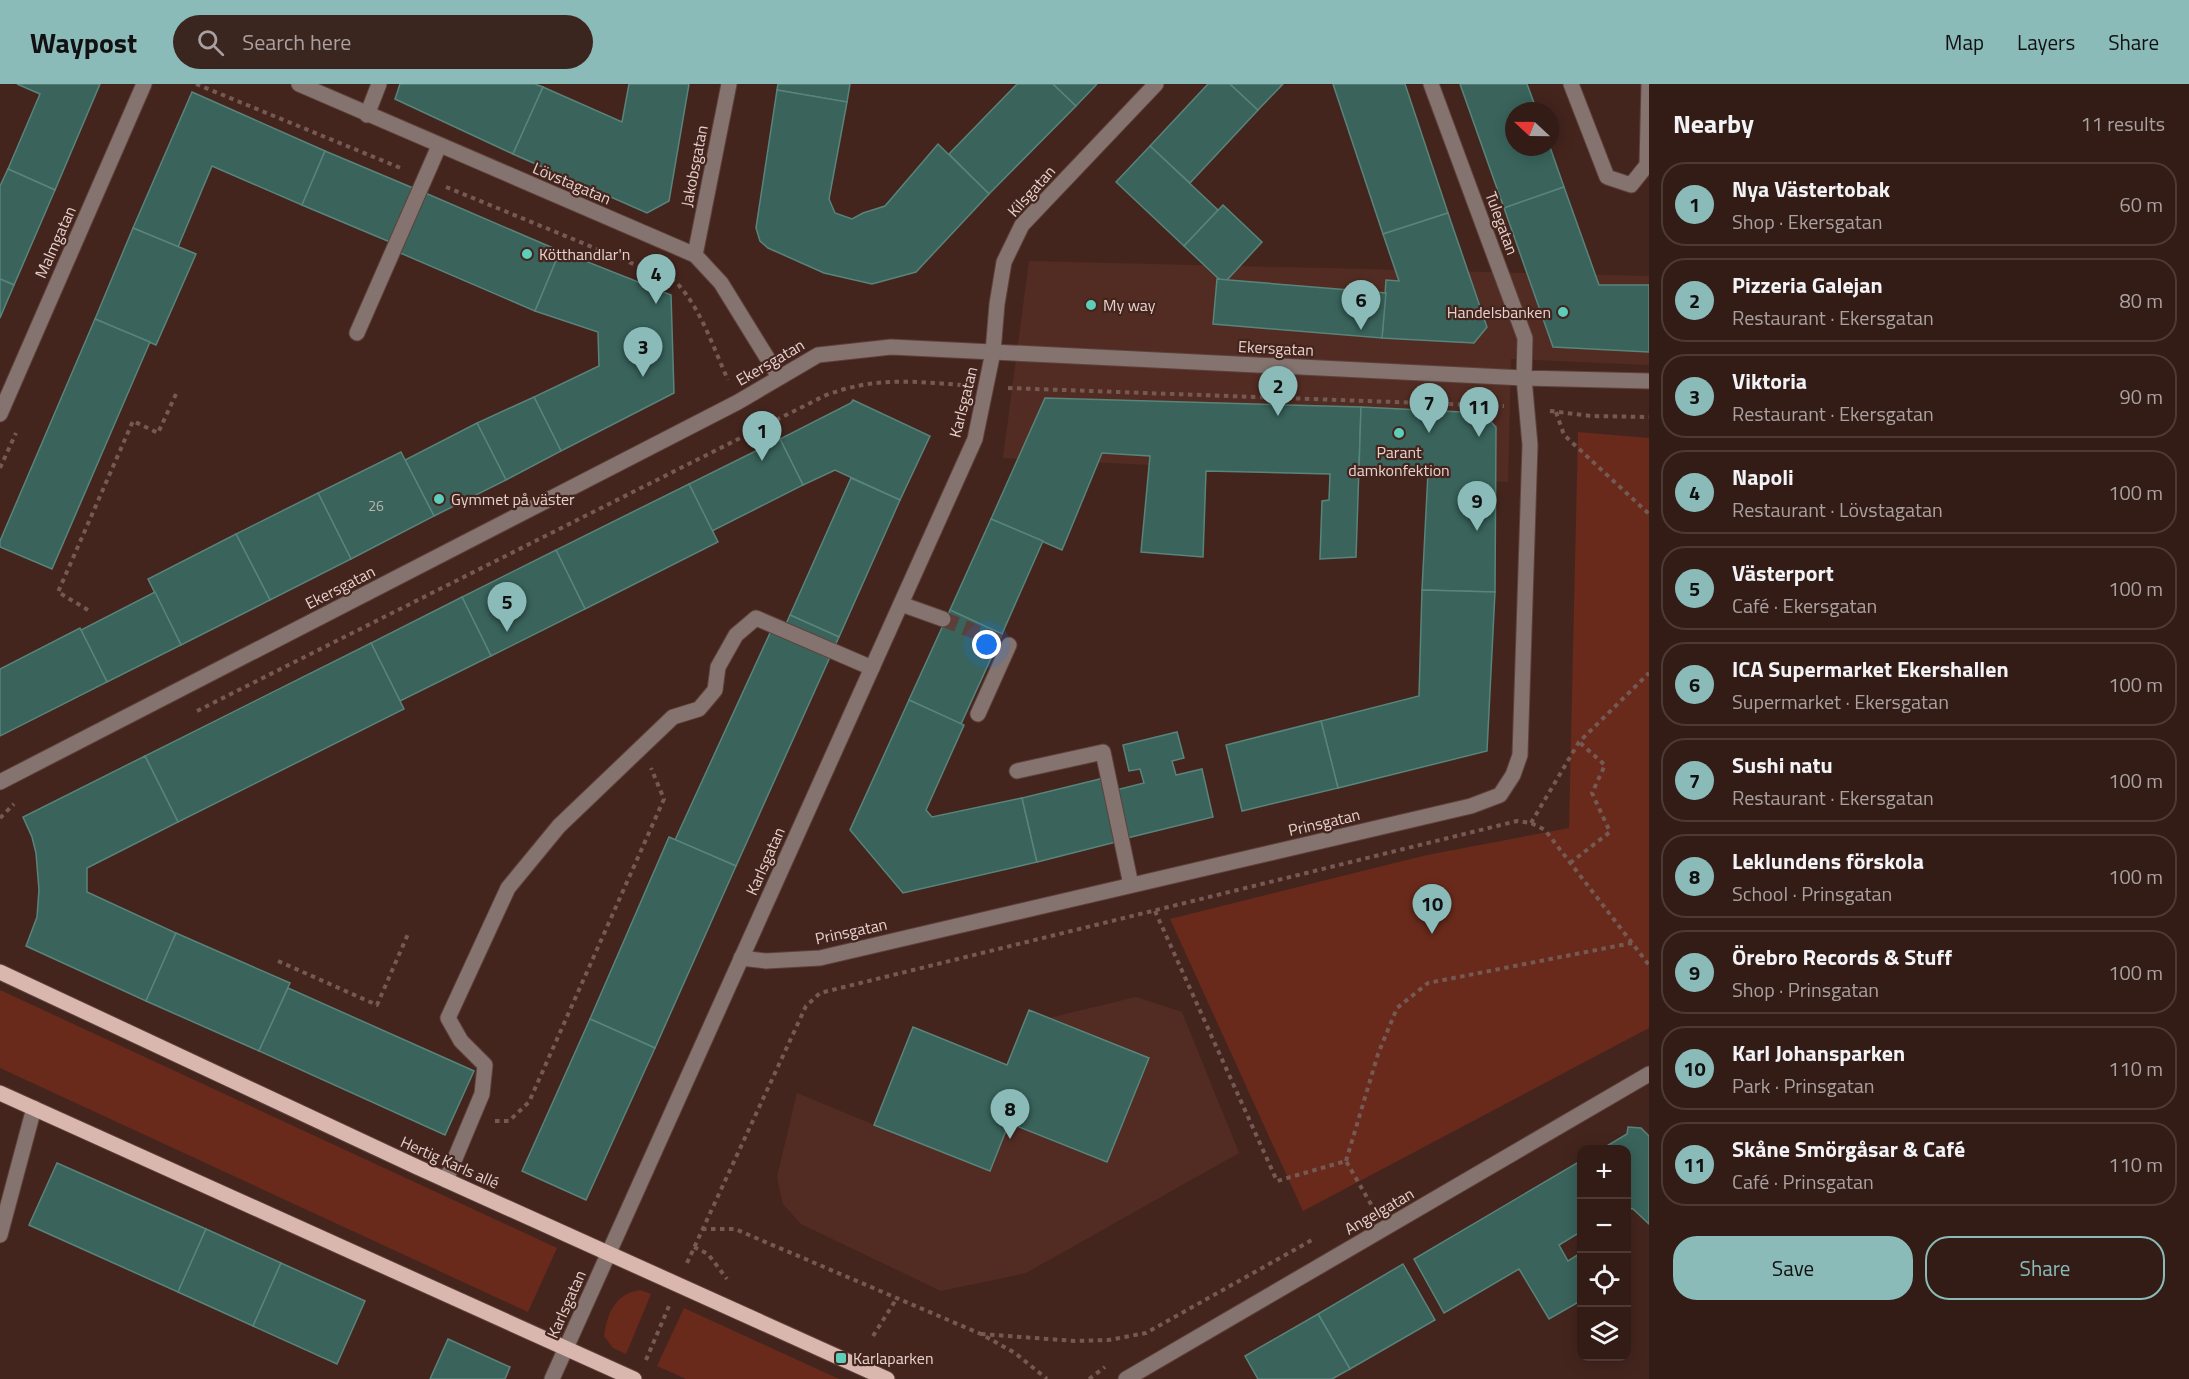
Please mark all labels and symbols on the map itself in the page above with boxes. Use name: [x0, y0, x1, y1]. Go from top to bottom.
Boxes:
north arrow: [1505, 102, 1559, 156]
street label: Jakobsgatan: [674, 123, 714, 209]
street label: Lövstagatan: [529, 156, 615, 210]
street label: Kilsgatan: [1001, 160, 1061, 222]
street label: Tulegatan: [1479, 188, 1525, 258]
street label: Malmgatan: [28, 202, 82, 282]
place label: Kötthandlar'n: [539, 242, 630, 266]
marker: Kötthandlar'n: [520, 247, 534, 261]
pin: 4: [636, 254, 676, 304]
pin: 6: [1342, 280, 1380, 330]
place label: My way: [1103, 293, 1156, 317]
marker: My way: [1084, 298, 1098, 312]
place label: Handelsbanken: [1447, 300, 1551, 324]
marker: Handelsbanken: [1556, 305, 1570, 319]
pin: 3: [624, 328, 662, 377]
street label: Ekersgatan: [731, 333, 809, 391]
street label: Ekersgatan: [1238, 334, 1314, 362]
street label: Karlsgatan: [943, 364, 983, 440]
pin: 2: [1258, 366, 1298, 416]
pin: 7: [1410, 384, 1448, 433]
pin: 11: [1460, 388, 1498, 437]
pin: 1: [742, 412, 782, 461]
marker: Parant damkonfektion: [1392, 426, 1406, 440]
place label: Parant damkonfektion: [1348, 440, 1450, 482]
pin: 9: [1458, 482, 1496, 531]
place label: Gymmet på väster: [451, 487, 575, 511]
marker: Gymmet på väster: [432, 492, 446, 506]
house number: 26: [368, 495, 384, 516]
street label: Ekersgatan: [301, 559, 379, 615]
pin: 5: [488, 582, 526, 632]
your location: [972, 630, 1001, 659]
street label: Prinsgatan: [1286, 802, 1362, 842]
street label: Karlsgatan: [739, 823, 791, 899]
pin: 10: [1412, 884, 1452, 934]
street label: Prinsgatan: [813, 912, 889, 950]
pin: 8: [990, 1090, 1030, 1139]
street label: Hertig Karls allé: [397, 1129, 503, 1195]
street label: Angelgatan: [1340, 1181, 1418, 1241]
street label: Karlsgatan: [540, 1266, 592, 1342]
place label: Karlaparken: [853, 1346, 933, 1370]
marker: Karlaparken: [834, 1351, 848, 1365]

